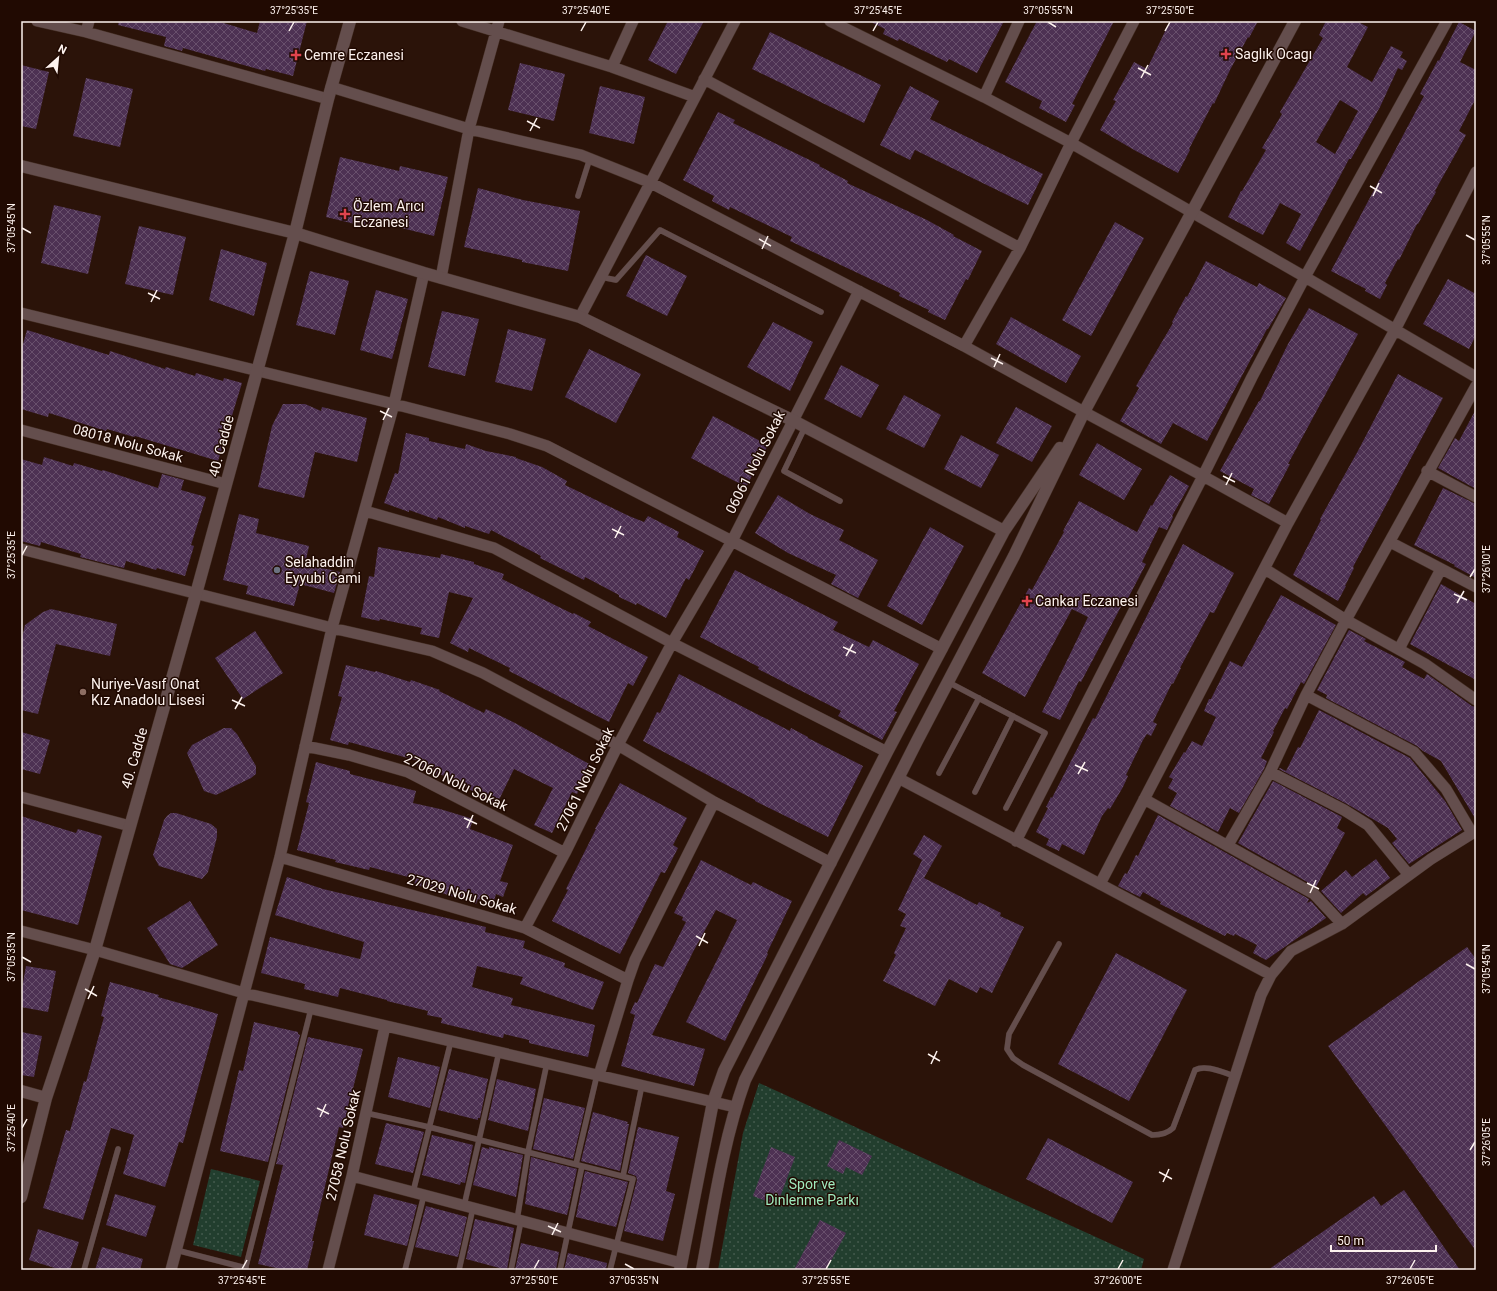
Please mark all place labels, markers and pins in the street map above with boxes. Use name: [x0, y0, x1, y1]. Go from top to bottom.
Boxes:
place label: Saglık Ocagı: [1235, 46, 1312, 62]
place label: Cemre Eczanesi: [304, 47, 404, 63]
marker: Saglık Ocagı: [1220, 48, 1232, 60]
marker: Cemre Eczanesi: [291, 50, 301, 60]
place label: Özlem Arıcı Eczanesi: [353, 198, 424, 230]
marker: Özlem Arıcı Eczanesi: [340, 209, 350, 219]
place label: Selahaddin Eyyubi Cami: [285, 554, 361, 586]
marker: Selahaddin Eyyubi Cami: [272, 565, 282, 575]
place label: Cankar Eczanesi: [1035, 593, 1138, 609]
marker: Cankar Eczanesi: [1022, 596, 1032, 606]
place label: Nuriye-Vasıf Onat Kız Anadolu Lisesi: [91, 676, 205, 708]
marker: Nuriye-Vasıf Onat Kız Anadolu Lisesi: [78, 687, 88, 697]

